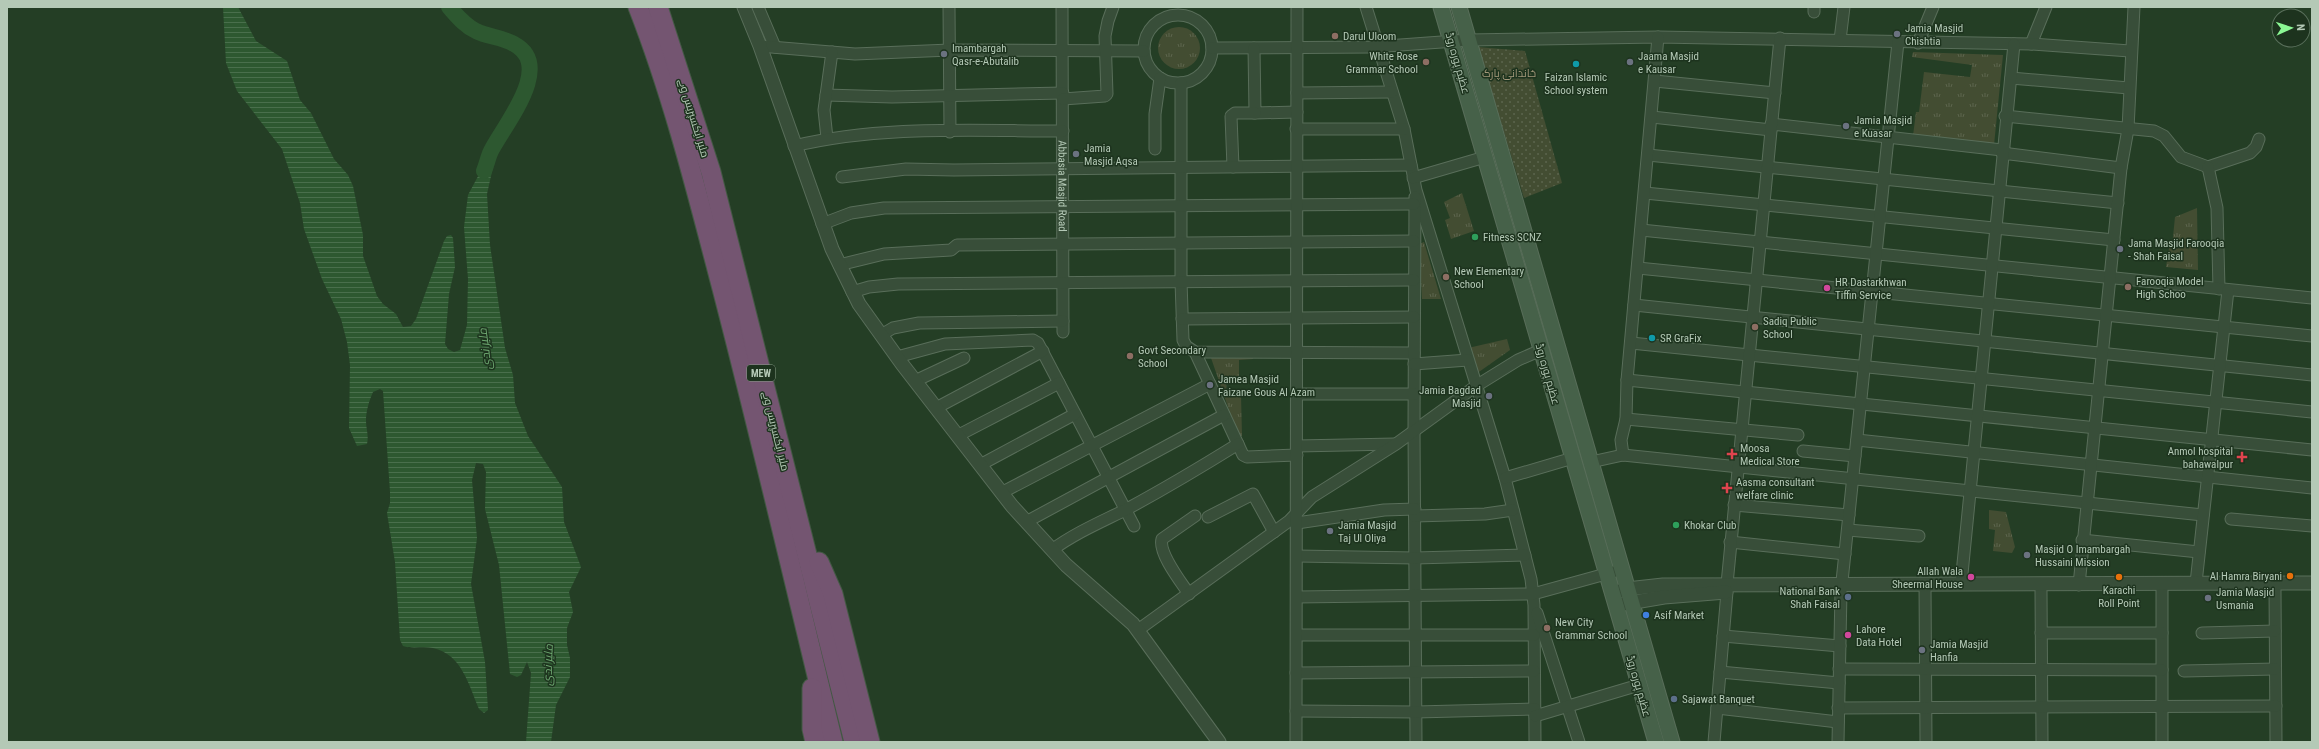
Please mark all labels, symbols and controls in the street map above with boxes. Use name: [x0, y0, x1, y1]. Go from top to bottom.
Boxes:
north arrow: [2271, 8, 2311, 48]
place label: Jamia Masjid Chishtia: [1905, 22, 1963, 48]
text: N: [2294, 24, 2307, 31]
marker: Jamia Masjid Chishtia: [1892, 29, 1902, 39]
place label: Darul Uloom: [1343, 30, 1396, 43]
marker: Darul Uloom: [1330, 31, 1340, 41]
street label: عظیم پورہ روڈ: [1442, 31, 1472, 96]
place label: Imambargah Qasr-e-Abutalib: [952, 42, 1019, 68]
marker: Imambargah Qasr-e-Abutalib: [939, 49, 949, 59]
place label: White Rose Grammar School: [1346, 50, 1418, 76]
place label: Jaama Masjid e Kausar: [1638, 50, 1699, 76]
marker: White Rose Grammar School: [1421, 57, 1431, 67]
marker: Jaama Masjid e Kausar: [1625, 57, 1635, 67]
marker: Faizan Islamic School system: [1571, 59, 1581, 69]
park label: خاندانی پارک: [1482, 67, 1536, 80]
place label: Faizan Islamic School system: [1544, 71, 1608, 97]
street label: ملیر ایکسپریس وے: [675, 77, 712, 159]
place label: Jamia Masjid e Kuasar: [1854, 114, 1912, 140]
marker: Jamia Masjid e Kuasar: [1841, 121, 1851, 131]
street label: Abbasia Masjid Road: [1055, 140, 1069, 232]
place label: Jamia Masjid Aqsa: [1084, 142, 1138, 168]
marker: Jamia Masjid Aqsa: [1071, 149, 1081, 159]
place label: Fitness SCNZ: [1483, 231, 1542, 244]
marker: Fitness SCNZ: [1470, 232, 1480, 242]
place label: Jama Masjid Farooqia - Shah Faisal: [2128, 237, 2224, 263]
marker: Jama Masjid Farooqia - Shah Faisal: [2115, 244, 2125, 254]
place label: New Elementary School: [1454, 265, 1525, 291]
marker: New Elementary School: [1441, 272, 1451, 282]
place label: Farooqia Model High Schoo: [2136, 275, 2203, 301]
place label: HR Dastarkhwan Tiffin Service: [1835, 276, 1907, 302]
marker: Farooqia Model High Schoo: [2123, 282, 2133, 292]
marker: HR Dastarkhwan Tiffin Service: [1822, 283, 1832, 293]
place label: Sadiq Public School: [1763, 315, 1817, 341]
marker: Sadiq Public School: [1750, 322, 1760, 332]
water label: ملیر ندی: [475, 327, 494, 371]
place label: SR GraFix: [1660, 332, 1702, 345]
marker: SR GraFix: [1647, 333, 1657, 343]
street label: عظیم پورہ روڈ: [1532, 342, 1562, 407]
place label: Govt Secondary School: [1138, 344, 1206, 370]
marker: Govt Secondary School: [1125, 351, 1135, 361]
road number: MEW: [747, 365, 775, 381]
place label: Jamea Masjid Faizane Gous Al Azam: [1218, 373, 1315, 399]
marker: Jamea Masjid Faizane Gous Al Azam: [1205, 380, 1215, 390]
place label: Jamia Bagdad Masjid: [1419, 384, 1481, 410]
street label: ملیر ایکسپریس وے: [759, 390, 792, 472]
marker: Jamia Bagdad Masjid: [1484, 391, 1494, 401]
place label: Moosa Medical Store: [1740, 442, 1800, 468]
place label: Anmol hospital bahawalpur: [2168, 445, 2234, 471]
marker: Moosa Medical Store: [1727, 449, 1737, 459]
marker: Anmol hospital bahawalpur: [2236, 451, 2248, 463]
place label: Aasma consultant welfare clinic: [1736, 476, 1815, 502]
marker: Aasma consultant welfare clinic: [1721, 482, 1733, 494]
place label: Jamia Masjid Taj Ul Oliya: [1338, 519, 1396, 545]
place label: Khokar Club: [1684, 519, 1736, 532]
marker: Khokar Club: [1671, 520, 1681, 530]
marker: Jamia Masjid Taj Ul Oliya: [1325, 526, 1335, 536]
place label: Masjid O Imambargah Hussaini Mission: [2035, 543, 2130, 569]
marker: Masjid O Imambargah Hussaini Mission: [2022, 550, 2032, 560]
place label: Allah Wala Sheermal House: [1892, 565, 1963, 591]
place label: Al Hamra Biryani: [2210, 570, 2282, 583]
marker: Al Hamra Biryani: [2285, 571, 2295, 581]
marker: Allah Wala Sheermal House: [1966, 572, 1976, 582]
marker: Karachi Roll Point: [2114, 572, 2124, 582]
place label: Karachi Roll Point: [2098, 584, 2140, 610]
place label: National Bank Shah Faisal: [1779, 585, 1840, 611]
place label: Jamia Masjid Usmania: [2216, 586, 2274, 612]
marker: National Bank Shah Faisal: [1843, 592, 1853, 602]
marker: Jamia Masjid Usmania: [2203, 593, 2213, 603]
place label: Asif Market: [1654, 609, 1704, 622]
marker: Asif Market: [1641, 610, 1651, 620]
place label: New City Grammar School: [1555, 616, 1627, 642]
marker: New City Grammar School: [1542, 623, 1552, 633]
place label: Lahore Data Hotel: [1856, 623, 1902, 649]
marker: Lahore Data Hotel: [1843, 630, 1853, 640]
place label: Jamia Masjid Hanfia: [1930, 638, 1988, 664]
water label: ملیر ندی: [540, 644, 556, 686]
marker: Jamia Masjid Hanfia: [1917, 645, 1927, 655]
street label: عظیم پورہ روڈ: [1623, 654, 1653, 719]
place label: Sajawat Banquet: [1682, 693, 1755, 706]
marker: Sajawat Banquet: [1669, 694, 1679, 704]

